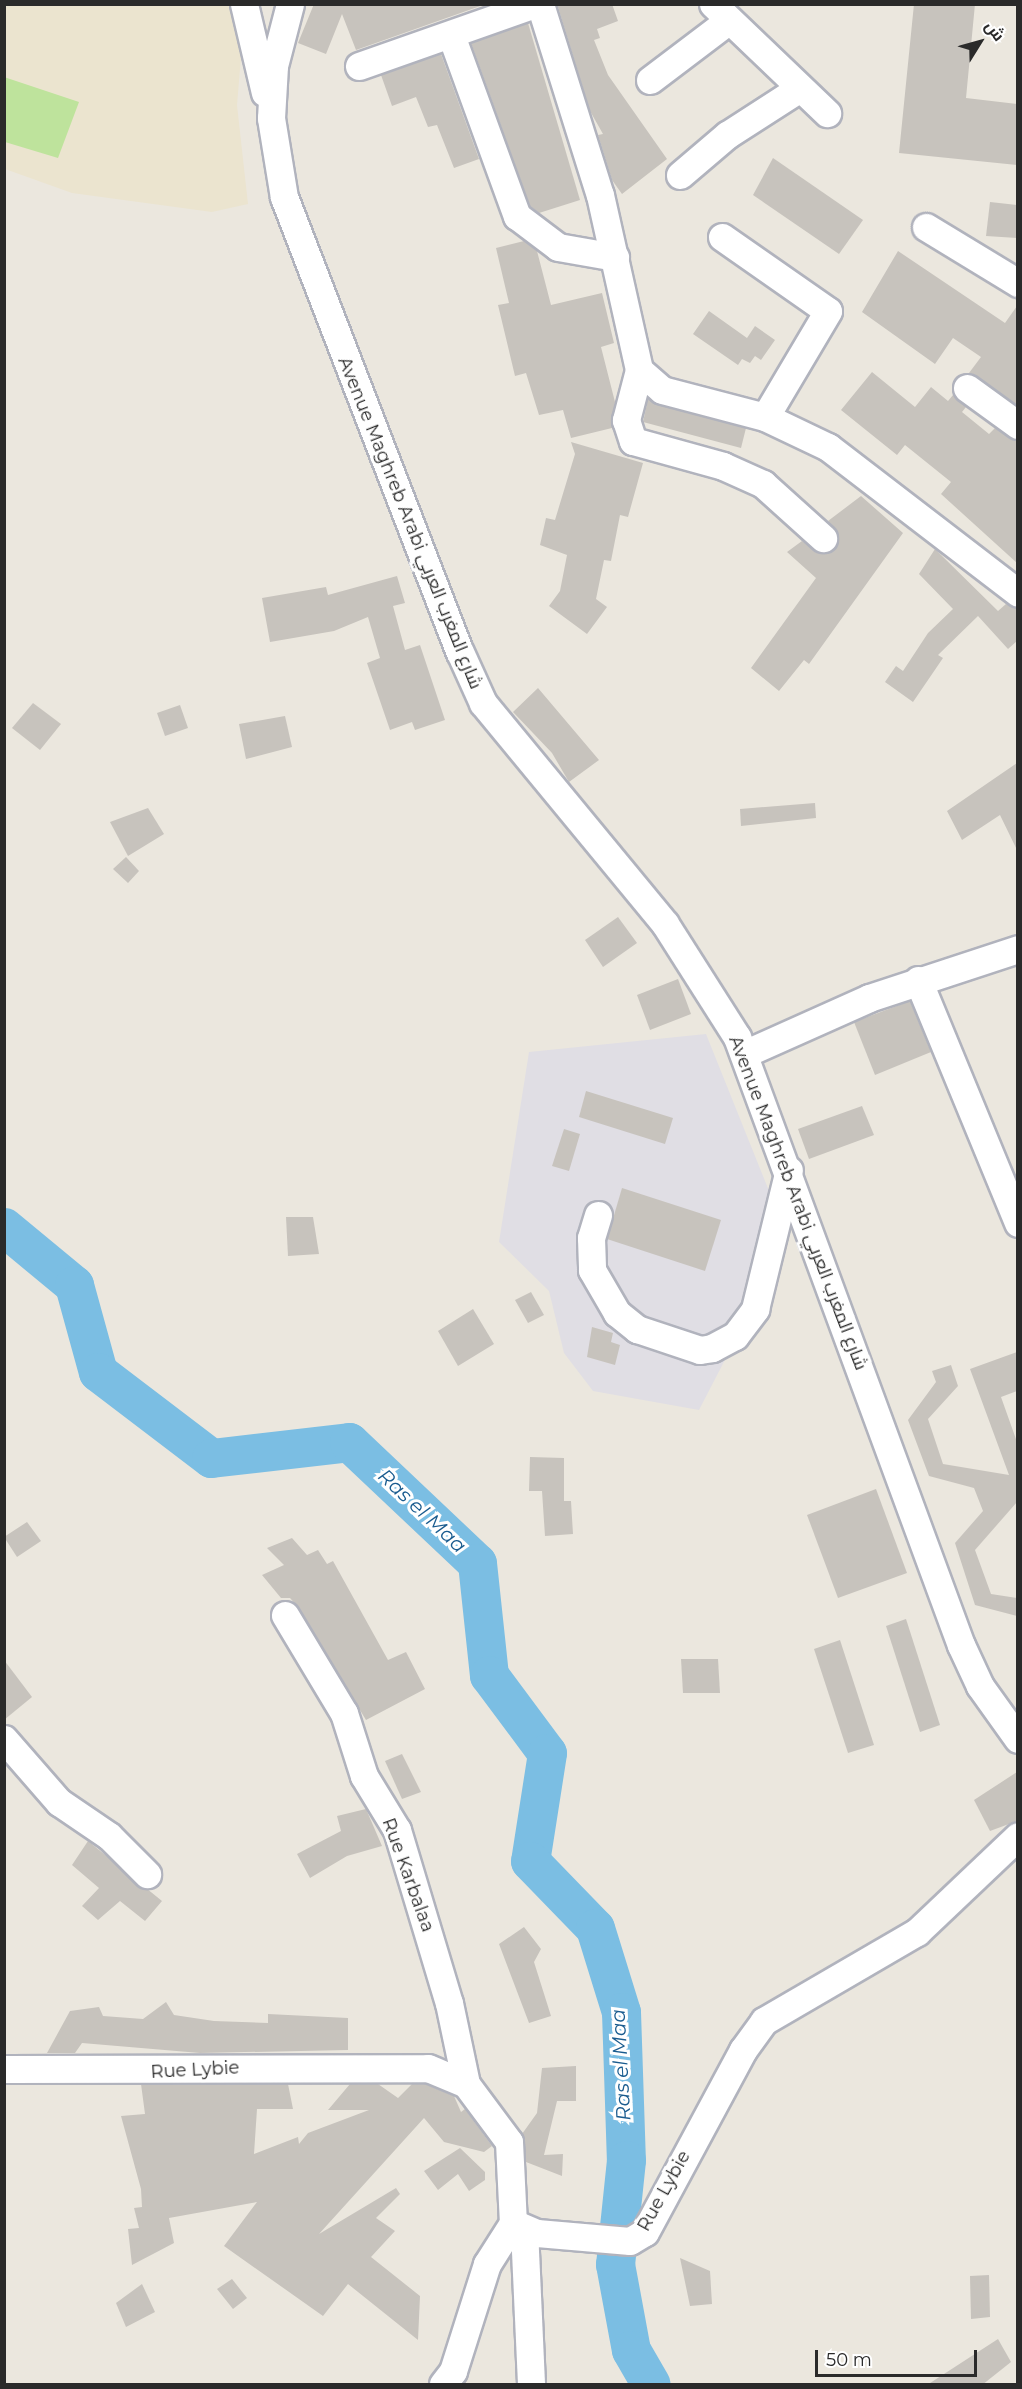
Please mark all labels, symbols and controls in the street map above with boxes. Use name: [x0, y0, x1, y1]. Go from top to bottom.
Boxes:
north arrow: [950, 12, 1010, 72]
text: ش: [981, 17, 1009, 45]
street label: Avenue Maghreb Arabi شارع المغرب العربي: [333, 354, 487, 692]
street label: Avenue Maghreb Arabi شارع المغرب العربي: [724, 1033, 872, 1373]
water label: Ras el Maa: [373, 1464, 471, 1558]
street label: Rue Karbalaa: [377, 1815, 439, 1935]
water label: Ras el Maa: [606, 2008, 636, 2122]
street label: Rue Lybie: [150, 2057, 240, 2083]
street label: Rue Lybie: [633, 2147, 695, 2235]
scale bar: [818, 2338, 980, 2376]
text: 50 m: [826, 2349, 872, 2371]

